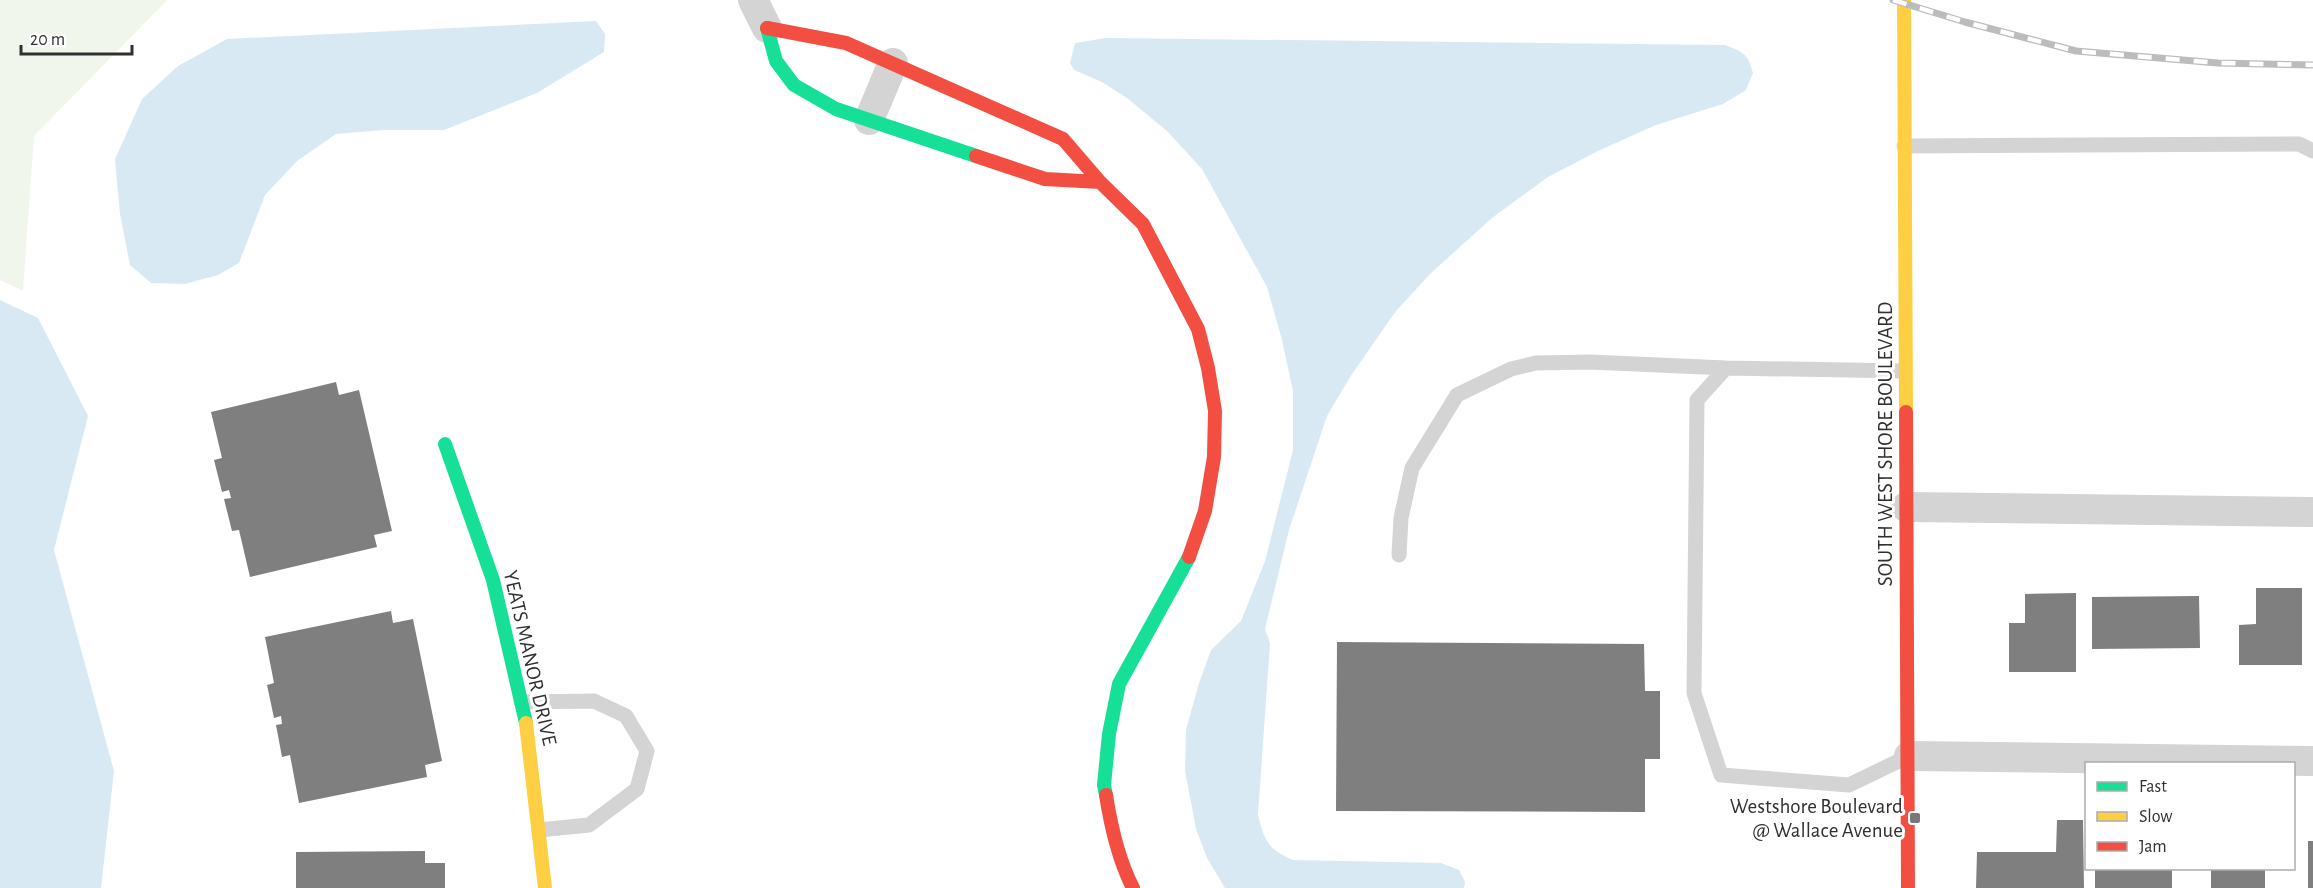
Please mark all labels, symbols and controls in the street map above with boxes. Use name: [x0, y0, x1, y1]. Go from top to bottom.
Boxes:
scale bar: [21, 18, 132, 56]
text: 20 m: [30, 31, 65, 49]
street label: SOUTH WEST SHORE BOULEVARD: [1875, 302, 1896, 586]
street label: YEATS MANOR DRIVE: [500, 568, 560, 748]
legend: [2085, 762, 2295, 870]
text: Fast: [2139, 778, 2167, 796]
place label: Westshore Boulevard @ Wallace Avenue: [1730, 796, 1903, 841]
text: Slow: [2139, 808, 2172, 826]
marker: Westshore Boulevard @ Wallace Avenue: [1908, 811, 1922, 825]
text: Jam: [2139, 838, 2167, 856]

